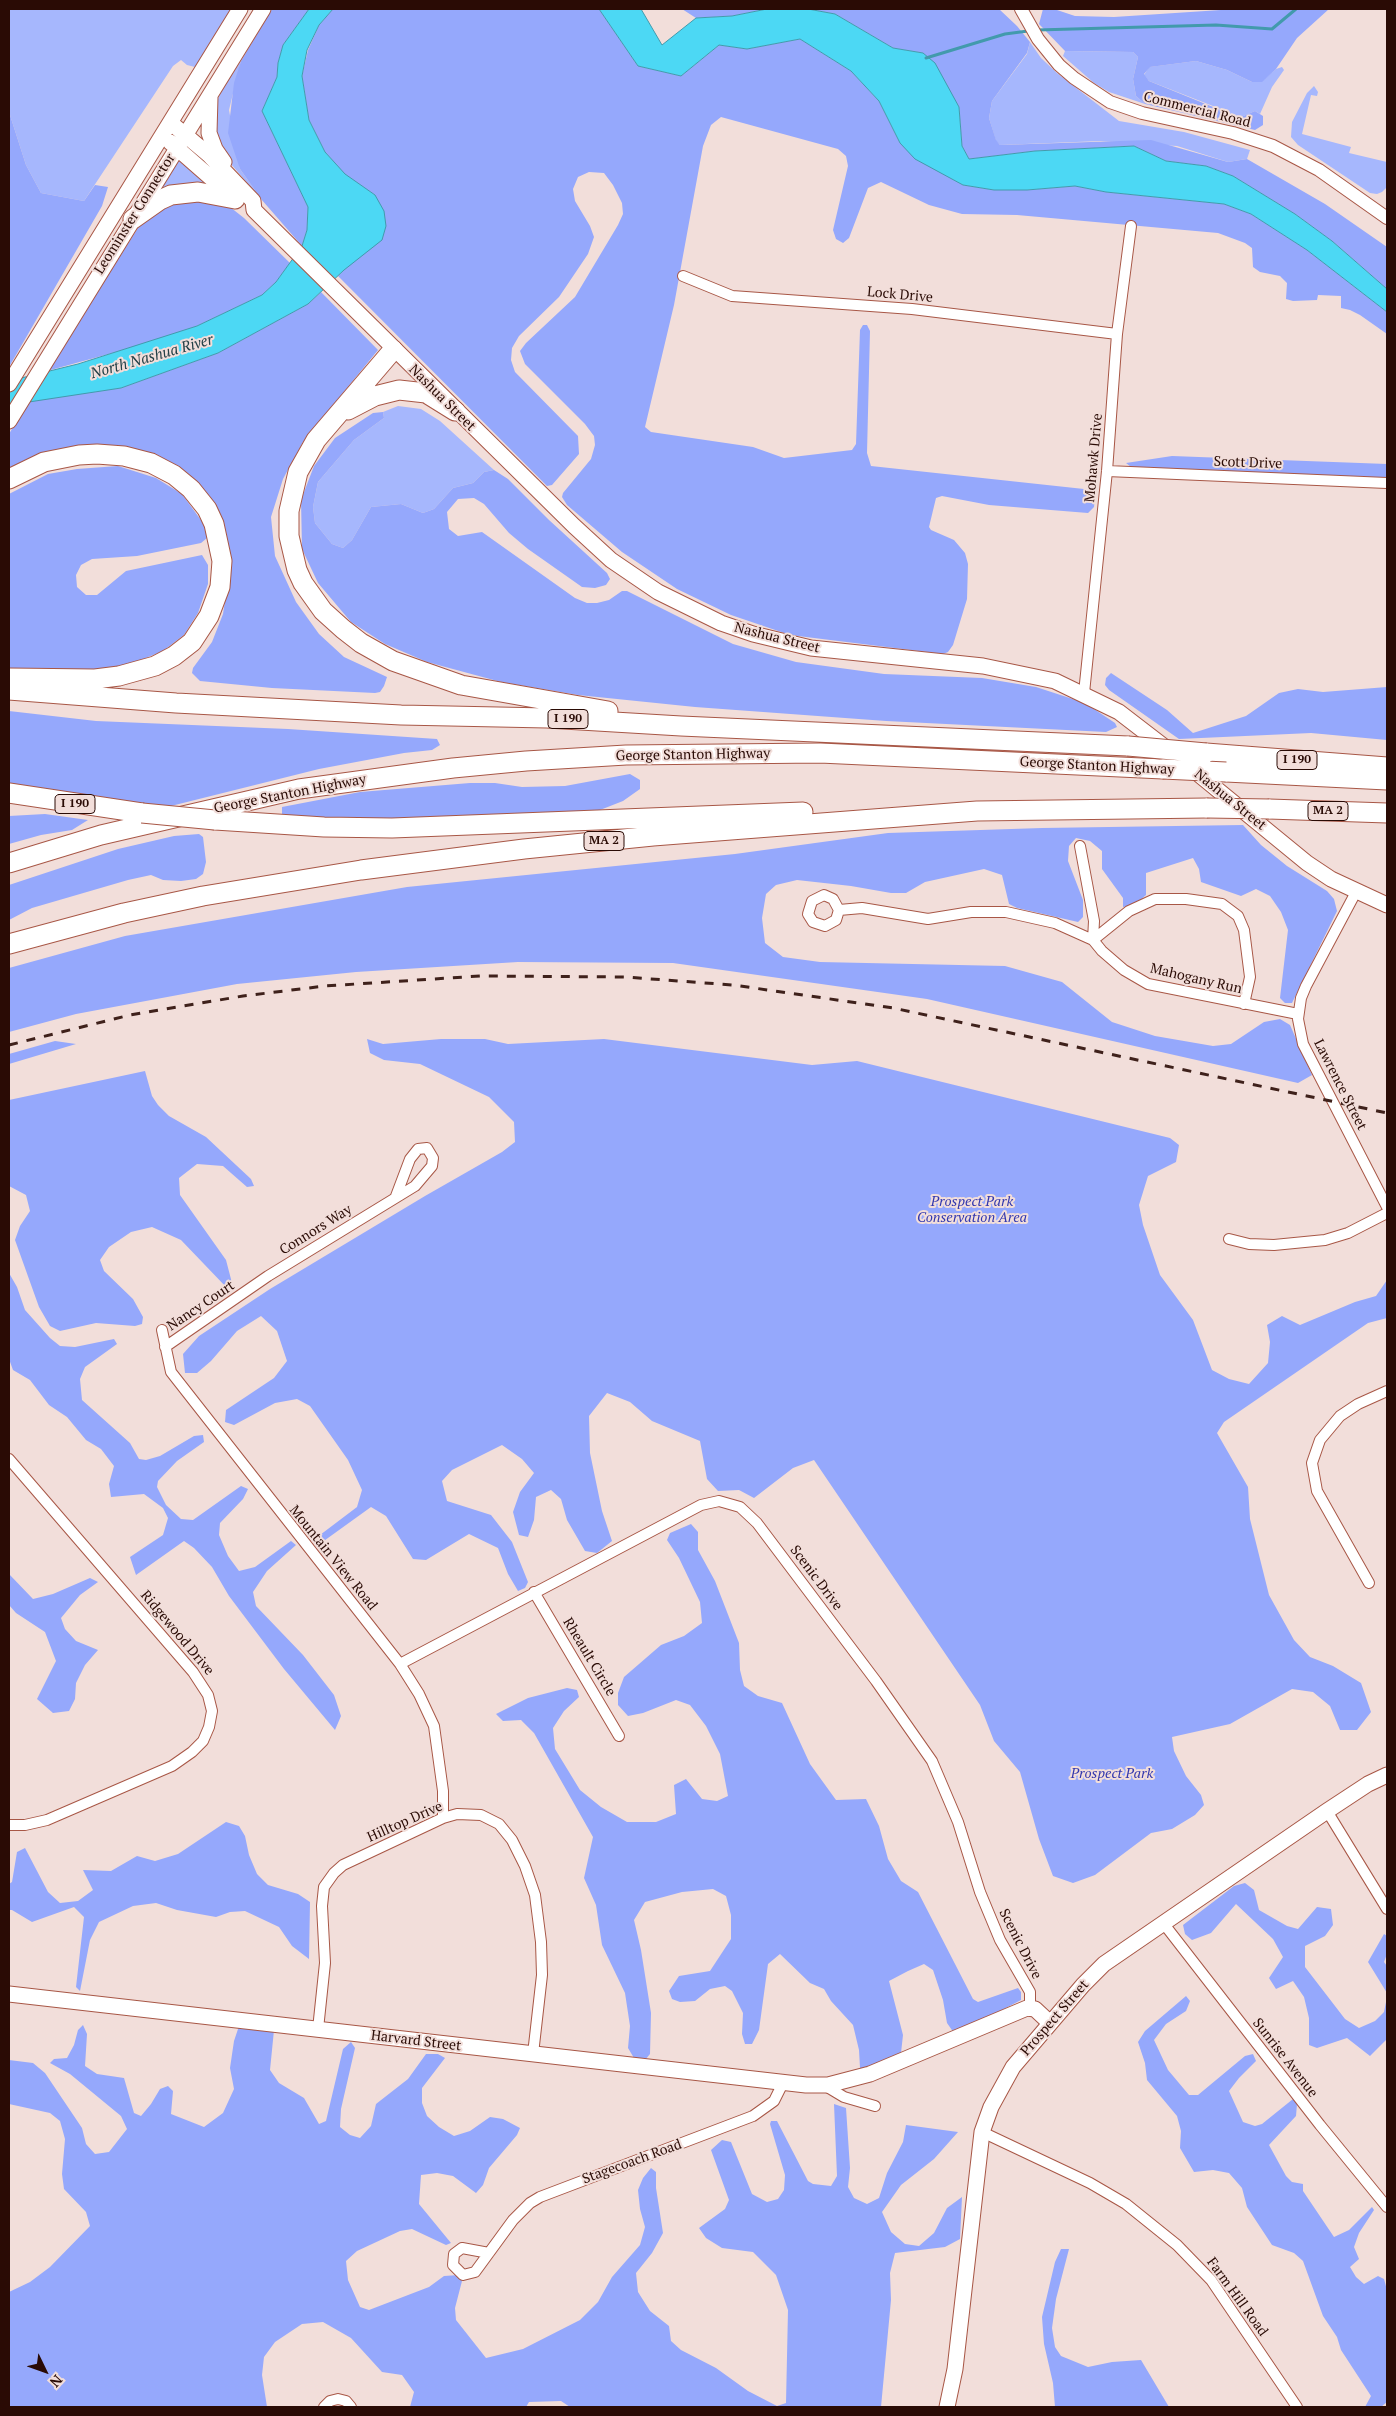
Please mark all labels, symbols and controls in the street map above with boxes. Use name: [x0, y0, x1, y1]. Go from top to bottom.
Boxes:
street label: Commercial Road: [1142, 89, 1252, 131]
street label: Leominster Connector: [91, 151, 179, 277]
street label: Lock Drive: [866, 284, 934, 306]
water label: North Nashua River: [89, 331, 215, 383]
street label: Nashua Street: [405, 361, 479, 435]
street label: Mohawk Drive: [1082, 413, 1106, 503]
street label: Scott Drive: [1213, 453, 1283, 473]
street label: Nashua Street: [733, 619, 821, 657]
road number: I 190: [548, 710, 588, 729]
street label: George Stanton Highway: [616, 745, 770, 765]
road number: I 190: [1277, 750, 1317, 770]
street label: George Stanton Highway: [1019, 754, 1175, 778]
street label: Nashua Street: [1191, 766, 1269, 834]
street label: George Stanton Highway: [212, 771, 368, 817]
road number: I 190: [55, 794, 95, 814]
road number: MA 2: [1308, 801, 1348, 820]
road number: MA 2: [584, 831, 624, 850]
street label: Mahogany Run: [1148, 960, 1244, 998]
street label: Lawrence Street: [1310, 1037, 1370, 1133]
park label: Prospect Park Conservation Area: [917, 1194, 1027, 1226]
street label: Connors Way: [277, 1201, 355, 1259]
street label: Nancy Court: [164, 1277, 238, 1335]
street label: Mountain View Road: [286, 1502, 380, 1614]
street label: Scenic Drive: [786, 1542, 846, 1614]
street label: Ridgewood Drive: [137, 1587, 217, 1679]
street label: Rheault Circle: [559, 1615, 619, 1699]
park label: Prospect Park: [1071, 1766, 1153, 1782]
street label: Hilltop Drive: [365, 1798, 445, 1846]
street label: Scenic Drive: [995, 1906, 1045, 1982]
street label: Prospect Street: [1018, 1977, 1092, 2059]
street label: Sunrise Avenue: [1249, 2015, 1321, 2101]
street label: Harvard Street: [370, 2027, 462, 2055]
street label: Stagecoach Road: [580, 2136, 684, 2188]
street label: Farm Hill Road: [1203, 2254, 1271, 2340]
north arrow: [20, 2346, 70, 2396]
text: N: [46, 2371, 67, 2392]

